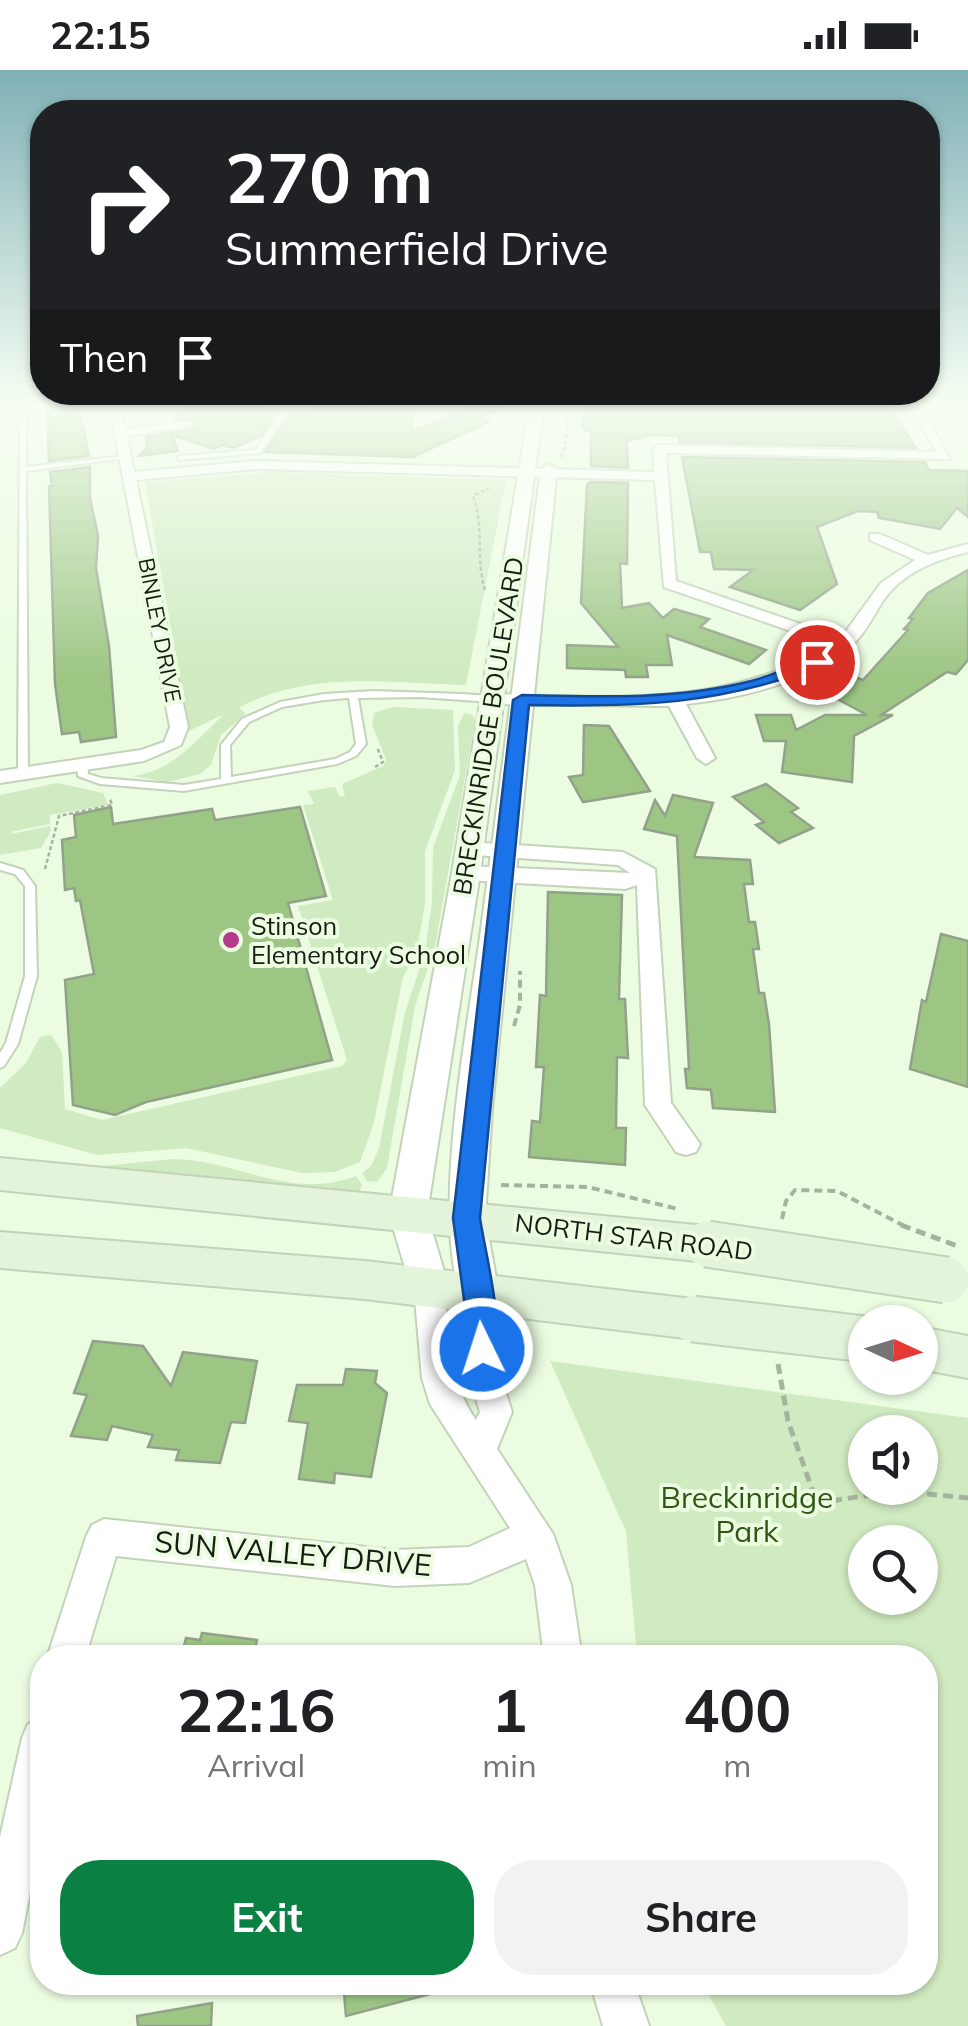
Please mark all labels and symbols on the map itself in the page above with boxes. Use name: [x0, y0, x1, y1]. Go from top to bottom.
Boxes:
street label: BINLEY DRIVE: [132, 555, 188, 705]
street label: BRECKINRIDGE BOULEVARD: [445, 555, 530, 897]
pin: [775, 620, 860, 705]
place label: Stinson Elementary School: [251, 910, 466, 970]
marker: Stinson Elementary School: [220, 929, 242, 951]
street label: NORTH STAR ROAD: [513, 1207, 755, 1266]
position arrow: [430, 1297, 534, 1401]
north arrow: [848, 1305, 938, 1395]
park label: Breckinridge Park: [661, 1478, 833, 1550]
street label: SUN VALLEY DRIVE: [153, 1522, 433, 1584]

